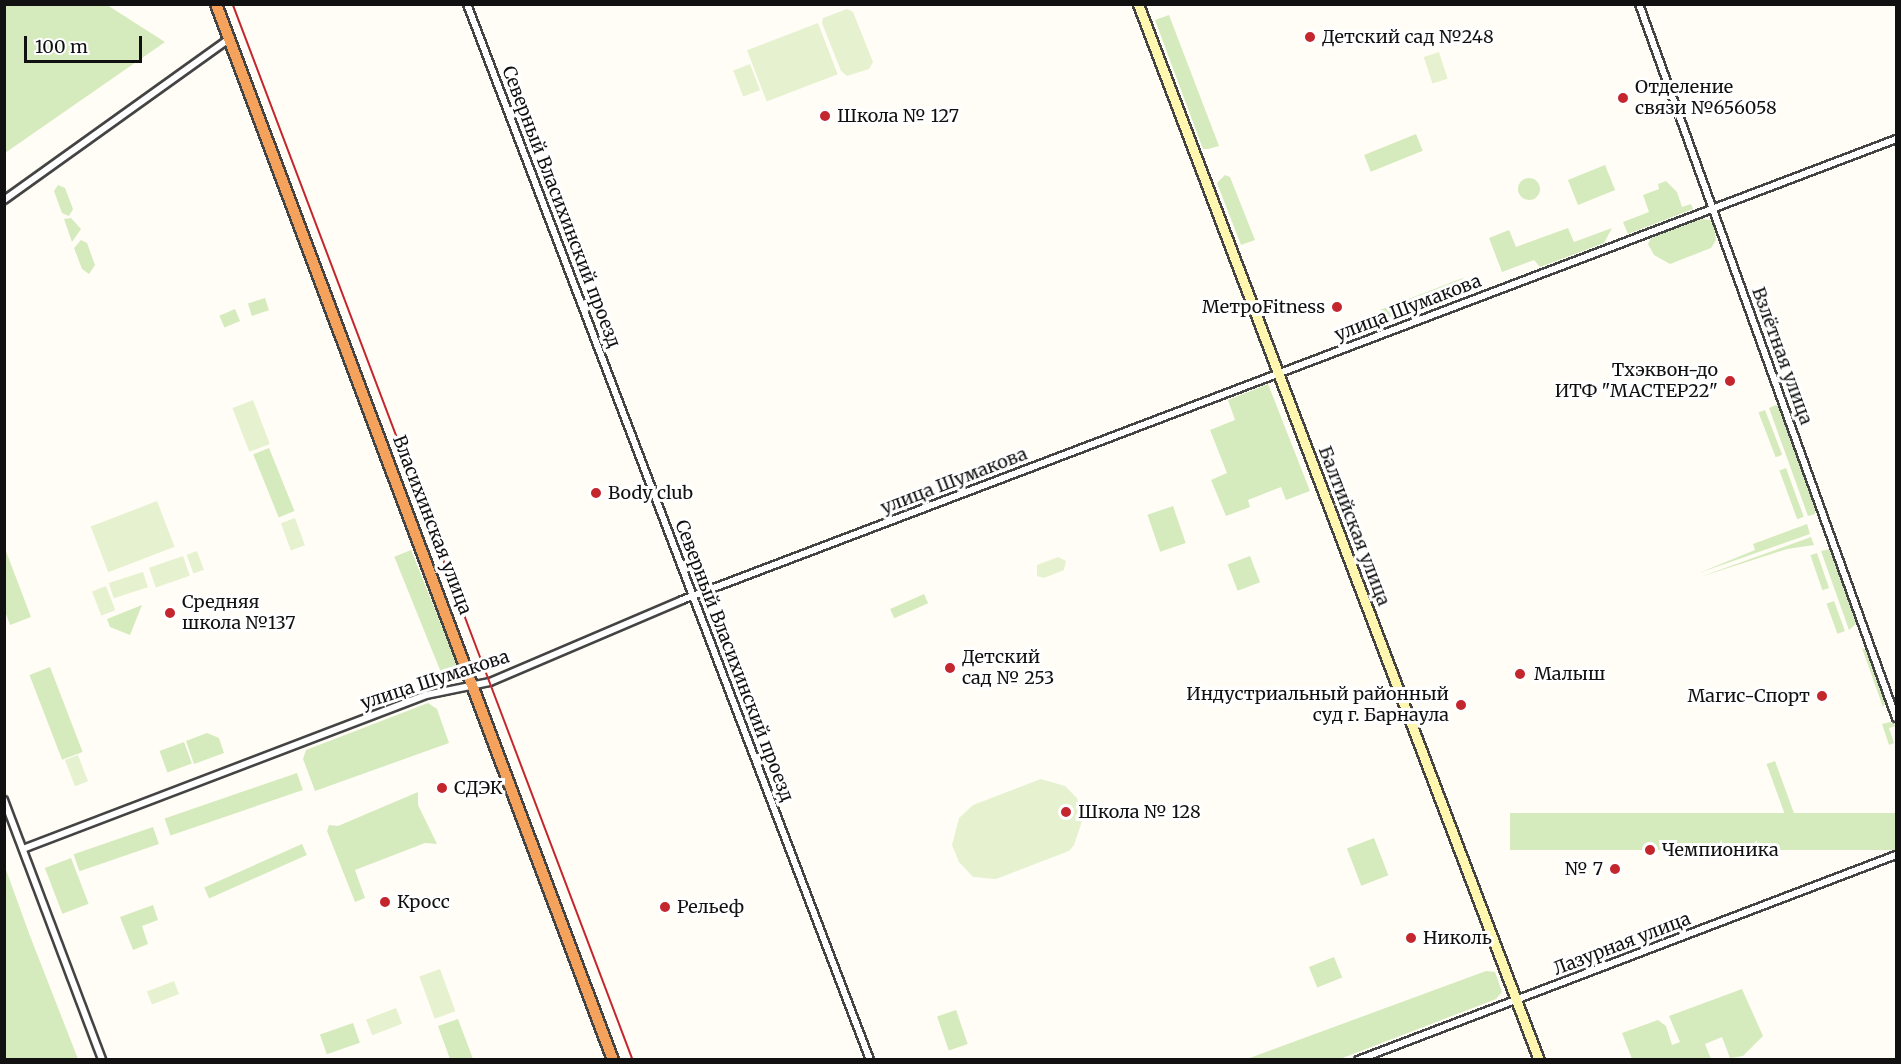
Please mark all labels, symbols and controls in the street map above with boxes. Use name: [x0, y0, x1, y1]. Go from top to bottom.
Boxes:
scale bar: [27, 24, 146, 62]
place label: Детский сад №248: [1322, 26, 1494, 48]
marker: Детский сад №248: [1303, 30, 1317, 44]
text: 100 m: [35, 35, 88, 58]
street label: Северный Власихинский проезд: [497, 63, 625, 351]
place label: Отделение связи №656058: [1635, 77, 1777, 119]
marker: Отделение связи №656058: [1616, 91, 1630, 105]
place label: Школа № 127: [837, 105, 959, 127]
marker: Школа № 127: [818, 109, 832, 123]
street label: улица Шумакова: [1332, 270, 1484, 346]
street label: Взлётная улица: [1747, 284, 1817, 428]
place label: МетроFitness: [1202, 296, 1325, 318]
marker: МетроFitness: [1330, 300, 1344, 314]
place label: Тхэквон-до ИТФ "МАСТЕР22": [1555, 360, 1718, 403]
marker: Тхэквон-до ИТФ "МАСТЕР22": [1723, 374, 1737, 388]
street label: Власихинская улица: [388, 432, 476, 618]
street label: улица Шумакова: [878, 443, 1030, 519]
street label: Балтийская улица: [1314, 443, 1394, 609]
place label: Body club: [608, 482, 693, 504]
marker: Body club: [589, 486, 603, 500]
street label: Северный Власихинский проезд: [670, 517, 798, 805]
place label: Средняя школа №137: [182, 592, 295, 634]
marker: Средняя школа №137: [163, 606, 177, 620]
street label: улица Шумакова: [358, 646, 512, 714]
place label: Детский сад № 253: [962, 647, 1054, 690]
marker: Детский сад № 253: [943, 661, 957, 675]
place label: Малыш: [1534, 663, 1605, 685]
marker: Малыш: [1511, 665, 1529, 683]
place label: Индустриальный районный суд г. Барнаула: [1186, 684, 1449, 726]
place label: Магис-Спорт: [1687, 685, 1810, 707]
marker: Магис-Спорт: [1815, 689, 1829, 703]
marker: Индустриальный районный суд г. Барнаула: [1454, 698, 1468, 712]
place label: СДЭК: [454, 777, 503, 799]
marker: СДЭК: [435, 781, 449, 795]
place label: Школа № 128: [1078, 801, 1201, 823]
marker: Школа № 128: [1059, 805, 1073, 819]
place label: Чемпионика: [1662, 839, 1779, 861]
marker: Чемпионика: [1643, 843, 1657, 857]
place label: № 7: [1565, 858, 1603, 880]
marker: № 7: [1608, 862, 1622, 876]
place label: Кросс: [397, 891, 450, 913]
marker: Кросс: [378, 895, 392, 909]
place label: Рельеф: [677, 896, 744, 918]
marker: Рельеф: [658, 900, 672, 914]
street label: Лазурная улица: [1550, 908, 1694, 980]
place label: Николь: [1423, 927, 1492, 949]
marker: Николь: [1404, 931, 1418, 945]

